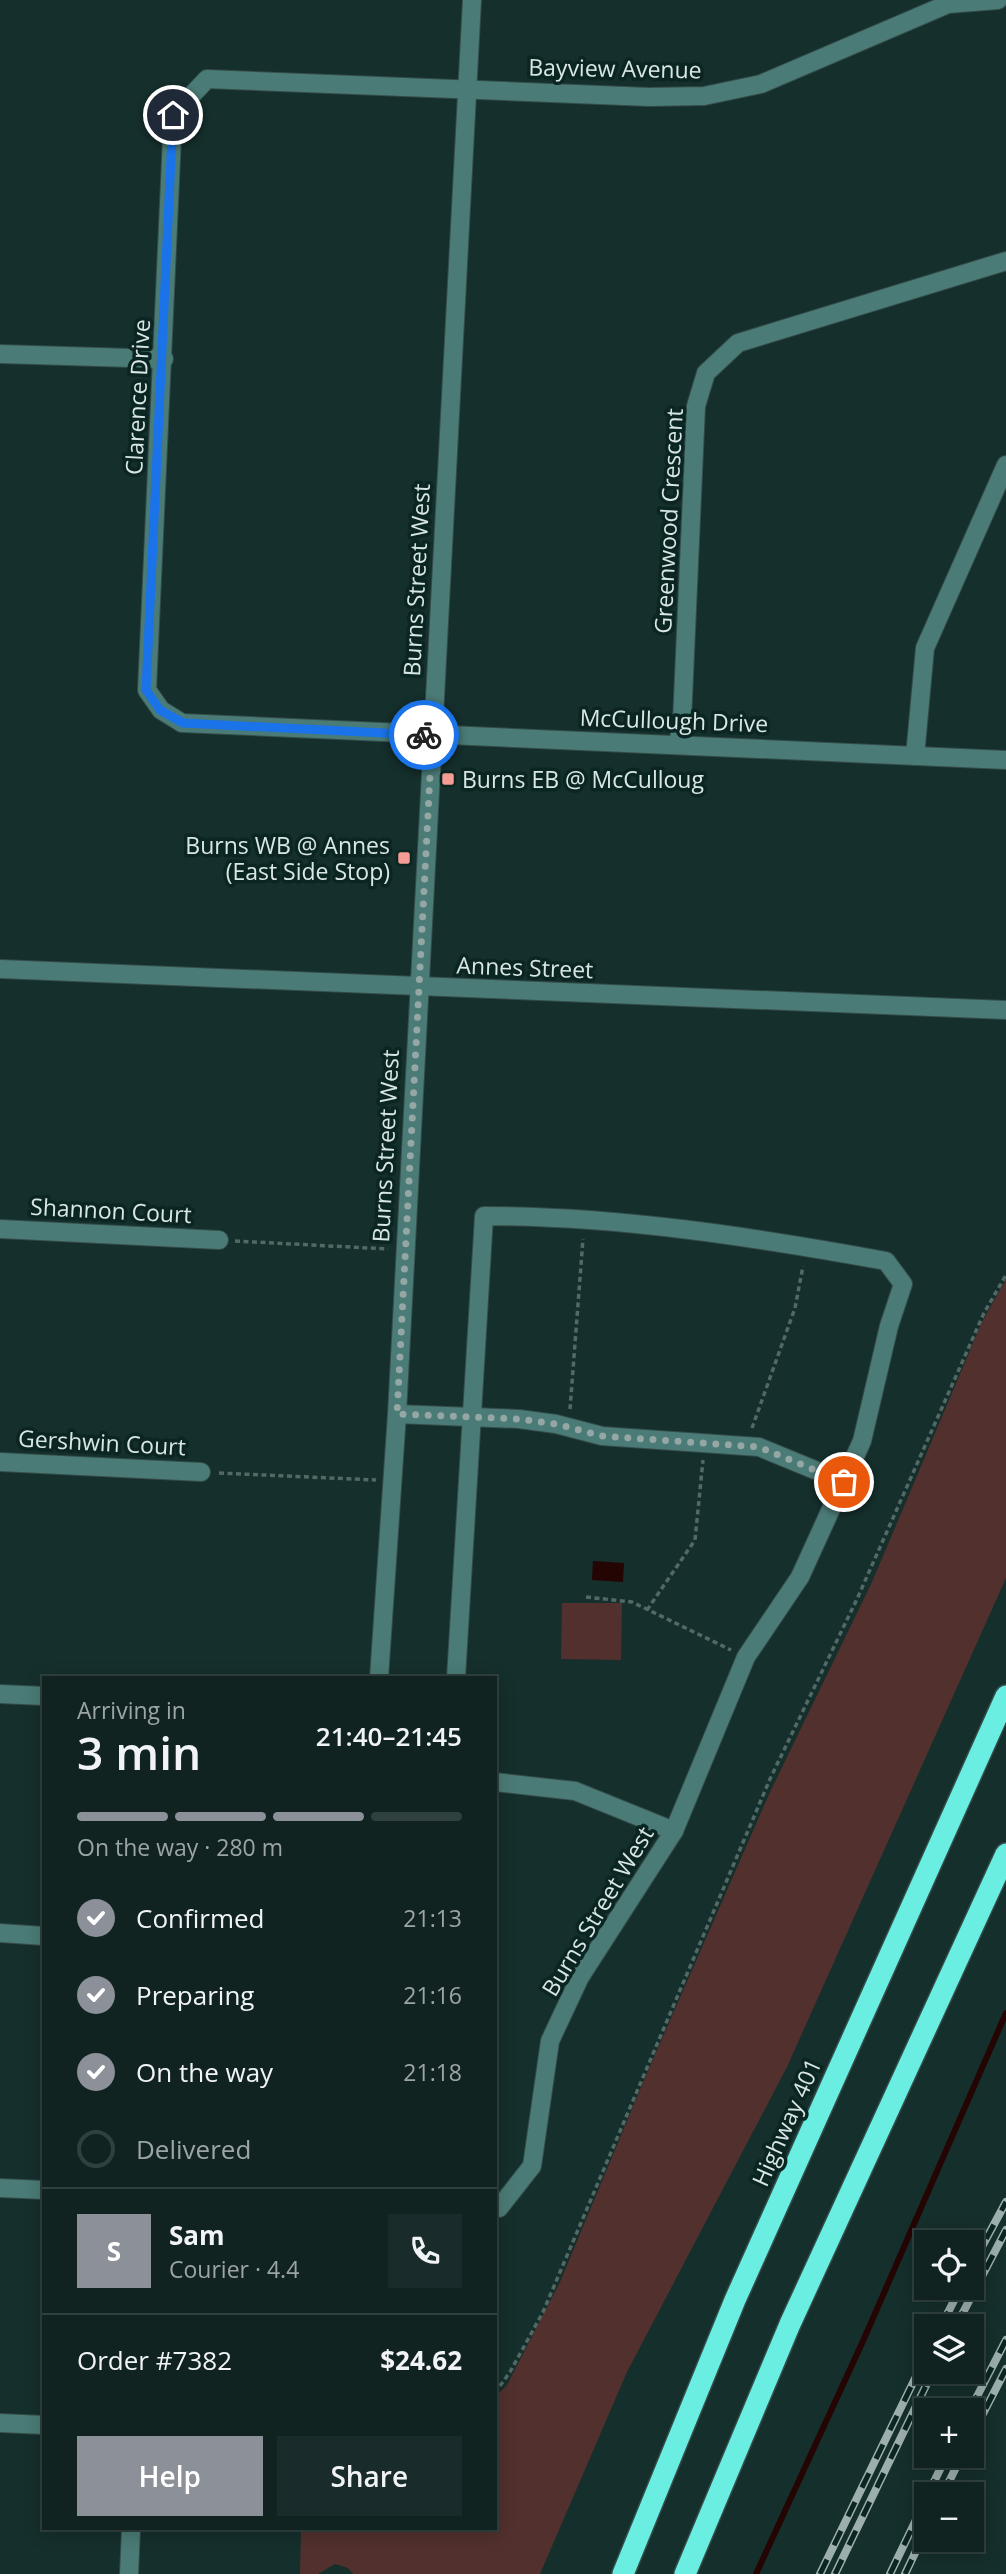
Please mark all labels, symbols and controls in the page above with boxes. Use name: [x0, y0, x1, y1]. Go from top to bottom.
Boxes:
street label: Bayview Avenue: [528, 50, 702, 86]
pin: [143, 85, 203, 145]
icon: home: [154, 96, 192, 134]
street label: Clarence Drive: [117, 318, 157, 476]
street label: Greenwood Crescent: [646, 408, 690, 634]
street label: Burns Street West: [395, 483, 437, 677]
courier: [389, 700, 459, 770]
street label: McCullough Drive: [579, 701, 769, 739]
icon: bike: [405, 716, 443, 754]
place label: Burns EB @ McCulloug: [462, 763, 704, 795]
marker: Burns EB @ McCulloug: [440, 771, 456, 787]
place label: Burns WB @ Annes (East Side Stop): [185, 829, 390, 887]
marker: Burns WB @ Annes (East Side Stop): [396, 850, 412, 866]
street label: Annes Street: [456, 949, 594, 985]
street label: Burns Street West: [364, 1049, 406, 1243]
street label: Shannon Court: [29, 1190, 193, 1230]
street label: Gershwin Court: [17, 1422, 187, 1462]
pin: [814, 1452, 874, 1512]
icon: bag: [825, 1463, 863, 1501]
text: Arriving in: [77, 1694, 186, 1726]
text: 21:40–21:45: [316, 1718, 462, 1754]
text: 3 min: [77, 1721, 201, 1783]
street label: Burns Street West: [534, 1820, 660, 2002]
text: On the way · 280 m: [77, 1831, 283, 1863]
icon: check: [77, 1899, 115, 1937]
text: Confirmed: [136, 1900, 264, 1936]
text: 21:13: [403, 1902, 462, 1934]
icon: check: [77, 1976, 115, 2014]
text: Preparing: [136, 1977, 254, 2013]
text: 21:16: [403, 1979, 462, 2011]
icon: check: [77, 2053, 115, 2091]
street label: Highway 401: [744, 2053, 828, 2191]
text: On the way: [136, 2054, 273, 2090]
text: 21:18: [403, 2056, 462, 2088]
text: Delivered: [136, 2131, 251, 2167]
button: phone: [388, 2214, 462, 2288]
text: Sam: [169, 2217, 225, 2253]
map controls: [914, 2230, 984, 2552]
button: locate: [914, 2230, 984, 2300]
text: S: [107, 2233, 121, 2269]
text: Courier · 4.4: [169, 2253, 299, 2285]
button: layers: [914, 2314, 984, 2384]
text: Order #7382: [77, 2342, 232, 2378]
text: $24.62: [380, 2342, 462, 2378]
button: +: [914, 2398, 984, 2468]
button: Help: [77, 2436, 263, 2516]
button: Share: [277, 2436, 462, 2516]
button: −: [914, 2482, 984, 2552]

